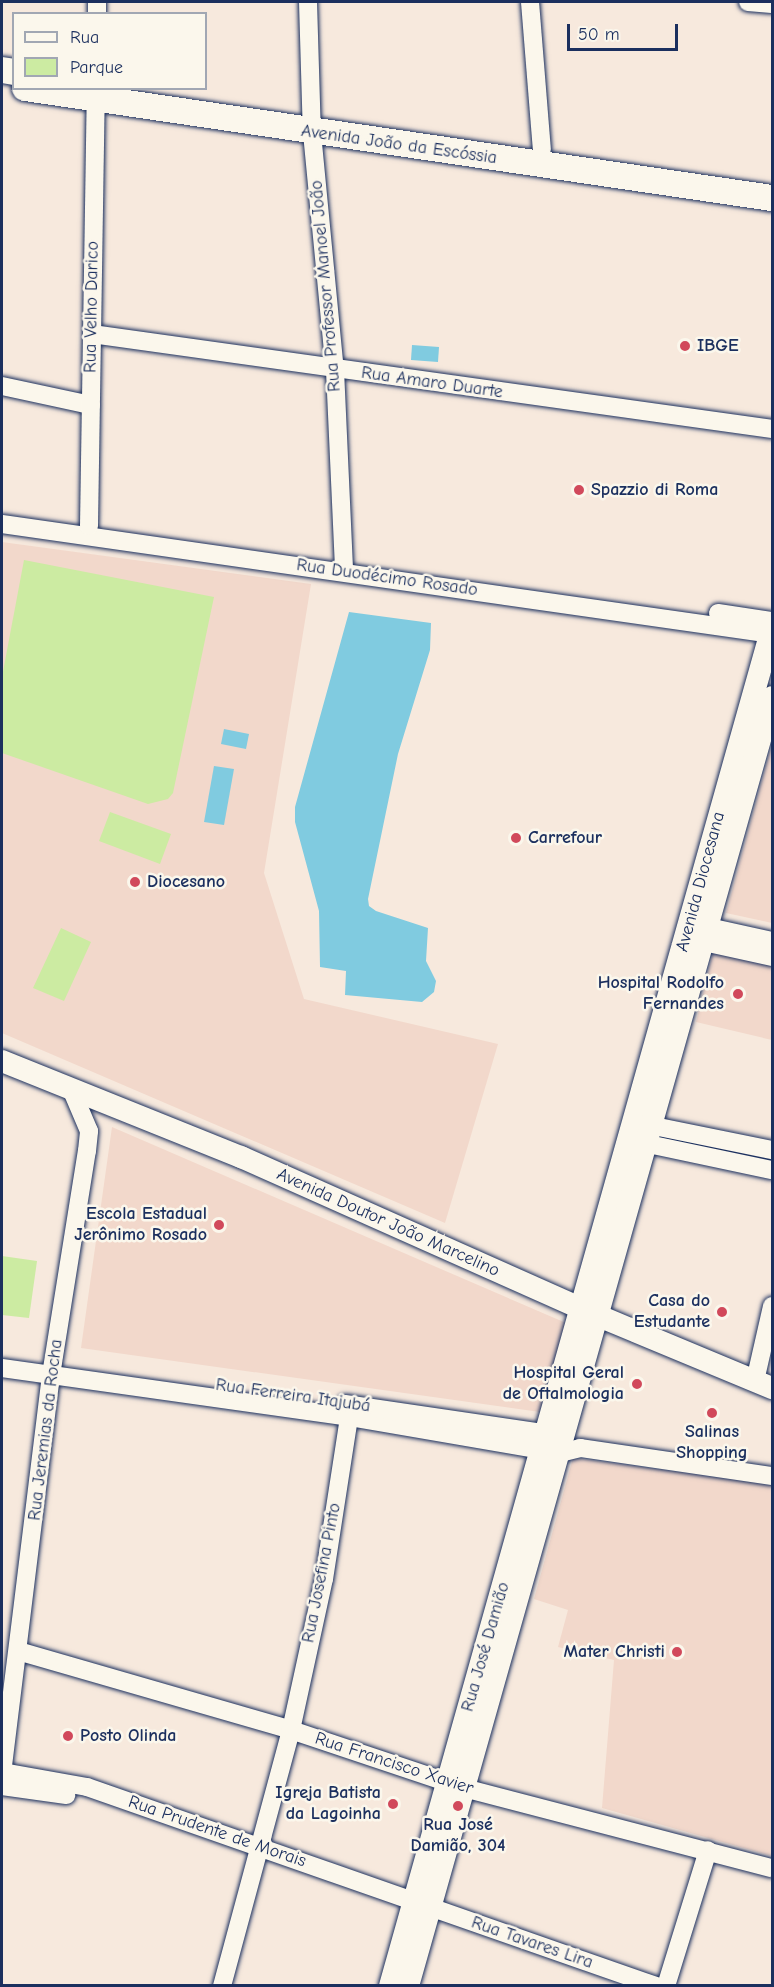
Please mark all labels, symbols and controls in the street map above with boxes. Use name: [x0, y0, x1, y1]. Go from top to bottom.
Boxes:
legend: [12, 12, 207, 90]
scale bar: [570, 12, 681, 50]
text: 50 m: [578, 24, 620, 45]
text: Rua: [70, 27, 99, 48]
text: Parque: [70, 57, 123, 78]
street label: Avenida João da Escóssia: [300, 121, 498, 169]
street label: Rua Professor Manoel João: [306, 179, 346, 393]
street label: Rua Velho Darico: [80, 241, 104, 373]
place label: IBGE: [697, 335, 739, 357]
marker: IBGE: [678, 339, 692, 353]
street label: Rua Amaro Duarte: [360, 362, 504, 404]
place label: Spazzio di Roma: [591, 479, 718, 501]
marker: Spazzio di Roma: [572, 483, 586, 497]
street label: Rua Duodécimo Rosado: [295, 555, 479, 601]
street label: Avenida Diocesana: [672, 810, 730, 954]
place label: Carrefour: [528, 827, 602, 849]
marker: Carrefour: [509, 831, 523, 845]
place label: Diocesano: [147, 871, 225, 893]
marker: Diocesano: [128, 875, 142, 889]
place label: Hospital Rodolfo Fernandes: [598, 973, 724, 1016]
marker: Hospital Rodolfo Fernandes: [729, 985, 747, 1003]
street label: Avenida Doutor João Marcelino: [273, 1164, 503, 1282]
place label: Escola Estadual Jerônimo Rosado: [74, 1204, 207, 1246]
marker: Escola Estadual Jerônimo Rosado: [212, 1218, 226, 1232]
place label: Casa do Estudante: [634, 1291, 710, 1334]
marker: Casa do Estudante: [715, 1305, 729, 1319]
street label: Rua Jeremias da Rocha: [24, 1338, 68, 1522]
place label: Hospital Geral de Oftalmologia: [503, 1363, 624, 1406]
street label: Rua Ferreira Itajubá: [214, 1374, 372, 1418]
marker: Hospital Geral de Oftalmologia: [628, 1375, 646, 1393]
marker: Salinas Shopping: [705, 1406, 719, 1420]
place label: Salinas Shopping: [676, 1422, 748, 1464]
street label: Rua Josefina Pinto: [298, 1501, 346, 1645]
street label: Rua José Damião: [457, 1580, 515, 1714]
place label: Mater Christi: [563, 1641, 665, 1663]
marker: Mater Christi: [670, 1645, 684, 1659]
place label: Posto Olinda: [80, 1725, 177, 1747]
street label: Rua Francisco Xavier: [312, 1728, 476, 1800]
marker: Posto Olinda: [61, 1729, 75, 1743]
place label: Igreja Batista da Lagoinha: [275, 1783, 381, 1826]
street label: Rua Prudente de Morais: [125, 1791, 309, 1873]
marker: Igreja Batista da Lagoinha: [386, 1797, 400, 1811]
marker: Rua José Damião, 304: [451, 1799, 465, 1813]
place label: Rua José Damião, 304: [411, 1815, 505, 1858]
street label: Rua Tavares Lira: [468, 1912, 596, 1974]

